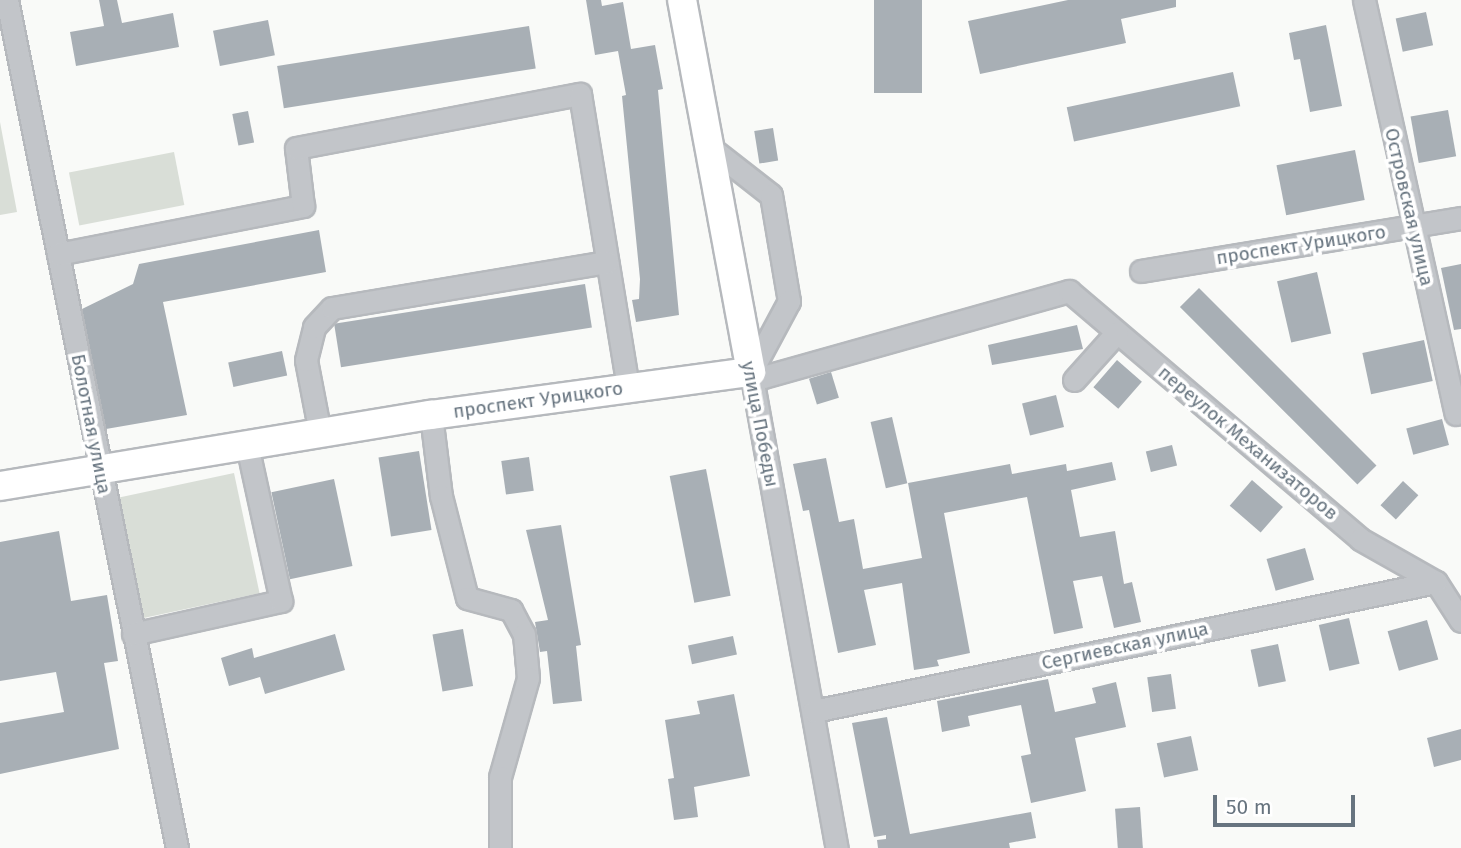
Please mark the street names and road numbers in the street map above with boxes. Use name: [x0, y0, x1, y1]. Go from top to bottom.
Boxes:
street label: Островская улица: [1380, 126, 1438, 288]
street label: проспект Урицкого: [1215, 220, 1387, 270]
street label: Болотная улица: [66, 352, 116, 496]
street label: улица Победы: [737, 359, 783, 489]
street label: переулок Механизаторов: [1153, 361, 1343, 525]
street label: проспект Урицкого: [452, 377, 624, 423]
street label: Сергиевская улица: [1040, 617, 1210, 675]

